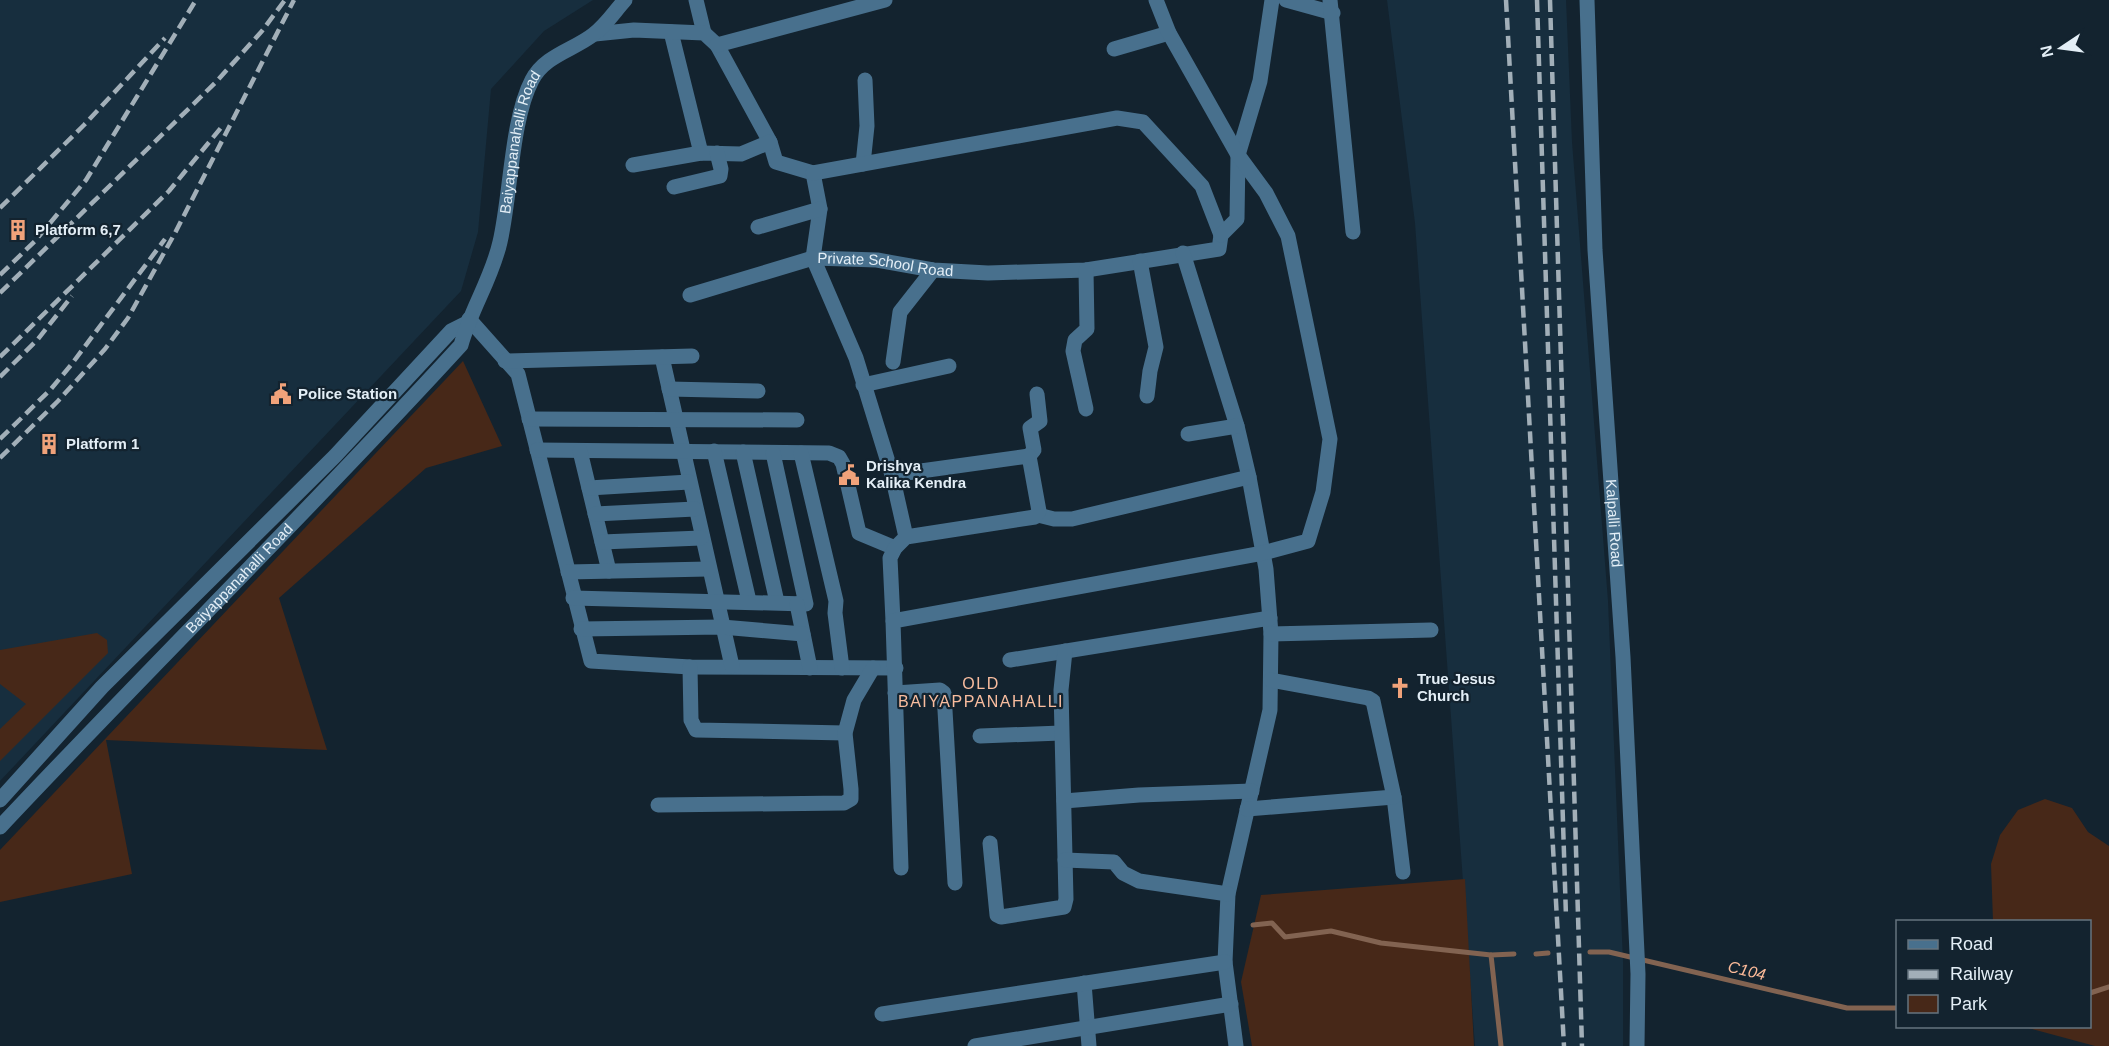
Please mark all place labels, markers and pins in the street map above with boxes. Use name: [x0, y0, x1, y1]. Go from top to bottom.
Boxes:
building icon: Platform 6,7: [6, 218, 30, 242]
place label: Platform 6,7: [35, 221, 121, 238]
public building icon: Police Station: [269, 382, 293, 406]
place label: Police Station: [298, 385, 397, 402]
building icon: Platform 1: [37, 432, 61, 456]
place label: Platform 1: [66, 435, 139, 452]
place label: Drishya Kalika Kendra: [866, 457, 967, 491]
public building icon: Drishya Kalika Kendra: [837, 463, 861, 487]
place label: True Jesus Church: [1417, 670, 1495, 704]
church icon: True Jesus Church: [1388, 676, 1412, 700]

